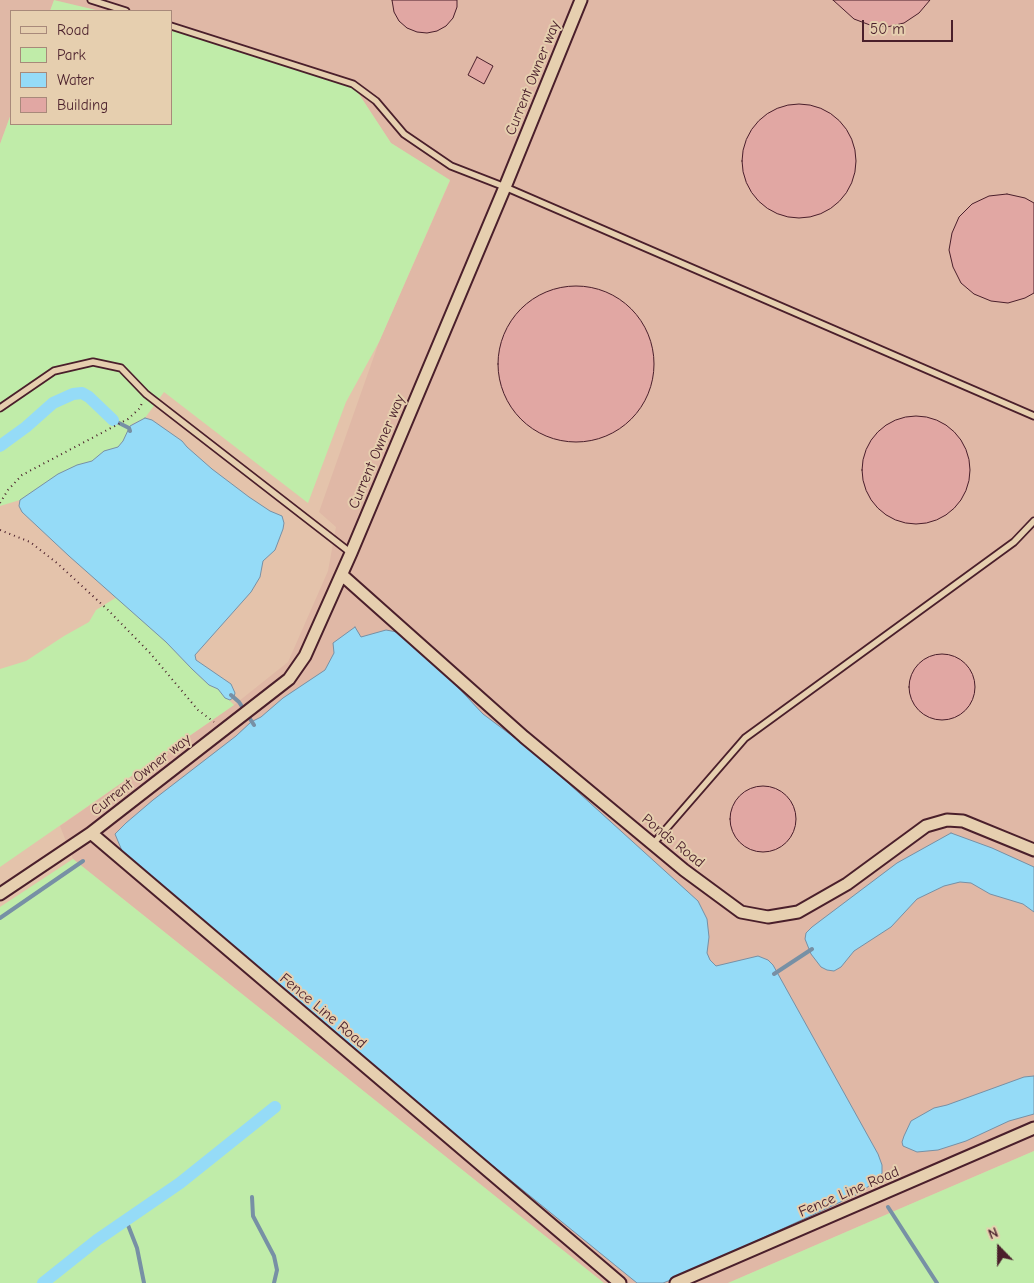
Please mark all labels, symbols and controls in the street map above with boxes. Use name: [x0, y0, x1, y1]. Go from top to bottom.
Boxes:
legend: [10, 10, 172, 125]
scale bar: [864, 10, 955, 42]
street label: Current Owner way: [502, 18, 564, 138]
text: 50 m: [870, 20, 905, 38]
text: Road: [57, 21, 89, 39]
text: Park: [57, 46, 86, 64]
text: Water: [57, 71, 94, 89]
text: Building: [57, 96, 108, 114]
street label: Current Owner way: [345, 392, 409, 512]
street label: Current Owner way: [87, 730, 195, 820]
street label: Ponds Road: [638, 810, 708, 872]
street label: Fence Line Road: [276, 970, 370, 1052]
street label: Fence Line Road: [796, 1163, 902, 1221]
north arrow: [974, 1223, 1024, 1273]
text: N: [986, 1224, 1001, 1243]

